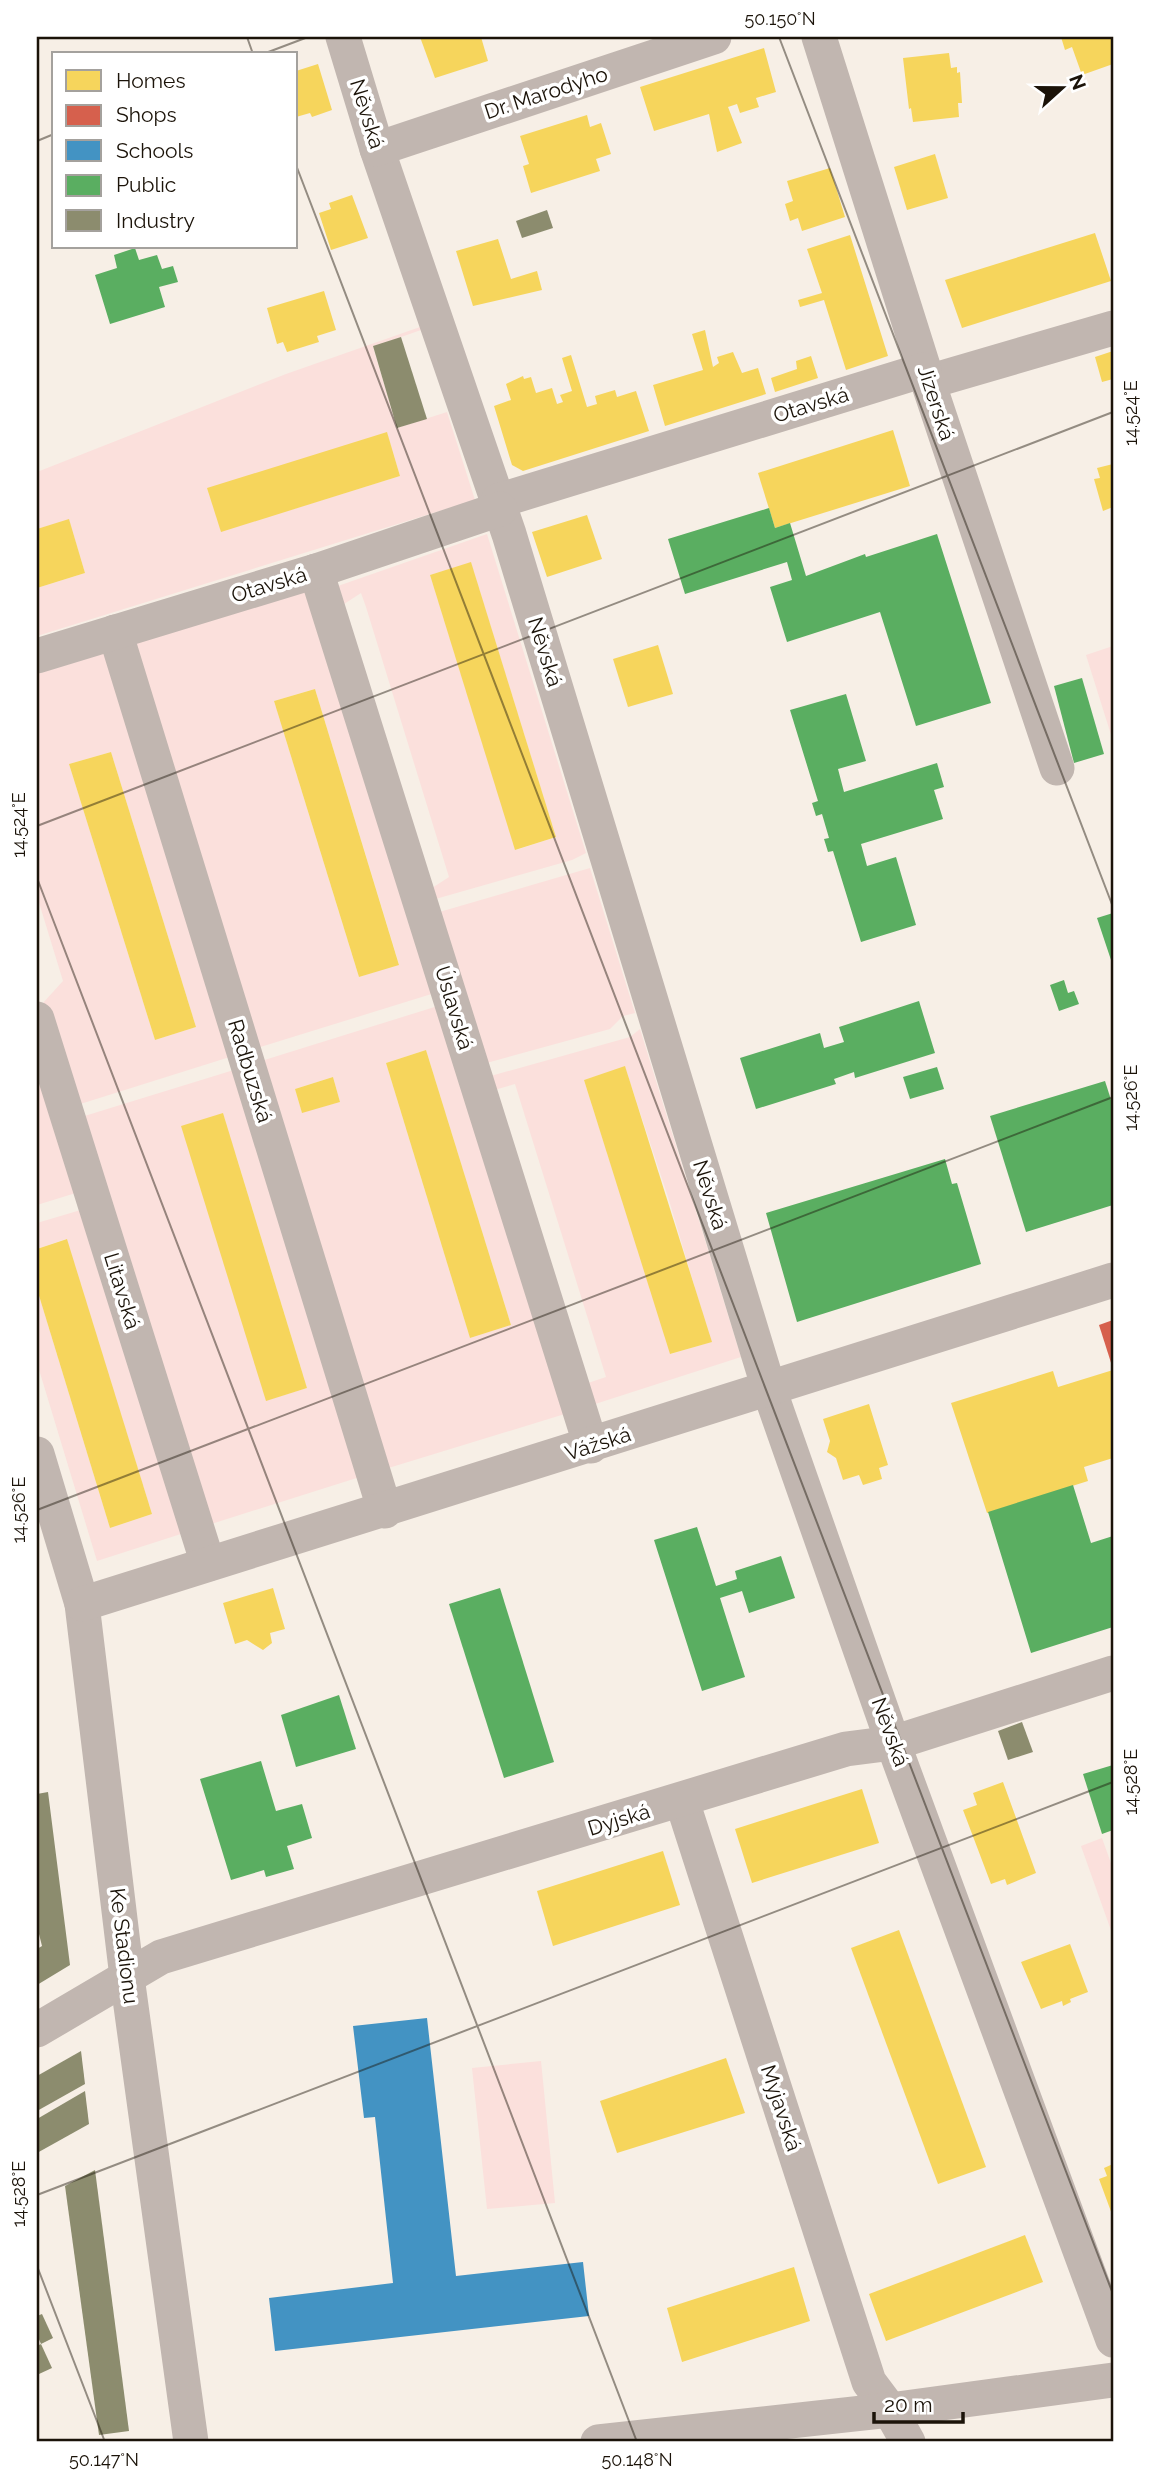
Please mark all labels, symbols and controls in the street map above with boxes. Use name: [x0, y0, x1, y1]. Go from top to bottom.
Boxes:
text: 50.150°N: [744, 8, 816, 29]
legend: [52, 52, 298, 248]
north arrow: [1028, 52, 1098, 122]
street label: Dr. Marodyho: [481, 61, 611, 124]
text: Homes: [116, 68, 186, 93]
text: N: [1065, 71, 1091, 93]
street label: Něvská: [345, 76, 390, 152]
text: Shops: [116, 102, 177, 127]
text: Schools: [116, 138, 193, 163]
text: Public: [116, 172, 176, 197]
text: Industry: [116, 208, 195, 233]
street label: Jizerská: [913, 362, 960, 443]
text: 14.524°E: [1120, 380, 1141, 446]
street label: Otavská: [770, 381, 852, 428]
street label: Otavská: [228, 561, 310, 608]
street label: Něvská: [523, 614, 568, 690]
text: 14.524°E: [8, 792, 29, 858]
street label: Úslavská: [430, 963, 479, 1053]
street label: Radbuzská: [223, 1016, 278, 1125]
text: 14.526°E: [1120, 1065, 1141, 1131]
street label: Něvská: [688, 1157, 733, 1233]
street label: Litavská: [99, 1250, 146, 1332]
street label: Vážská: [562, 1421, 634, 1466]
text: 14.526°E: [8, 1477, 29, 1543]
street label: Něvská: [866, 1694, 914, 1770]
text: 14.528°E: [1120, 1749, 1141, 1815]
street label: Dyjská: [585, 1798, 653, 1841]
street label: Ke Stadionu: [105, 1887, 144, 2005]
street label: Myjavská: [756, 2062, 807, 2154]
text: 14.528°E: [8, 2161, 29, 2227]
scale bar: [874, 2381, 963, 2425]
text: 20 m: [884, 2392, 932, 2417]
text: 50.147°N: [69, 2449, 139, 2470]
text: 50.148°N: [601, 2449, 673, 2470]

